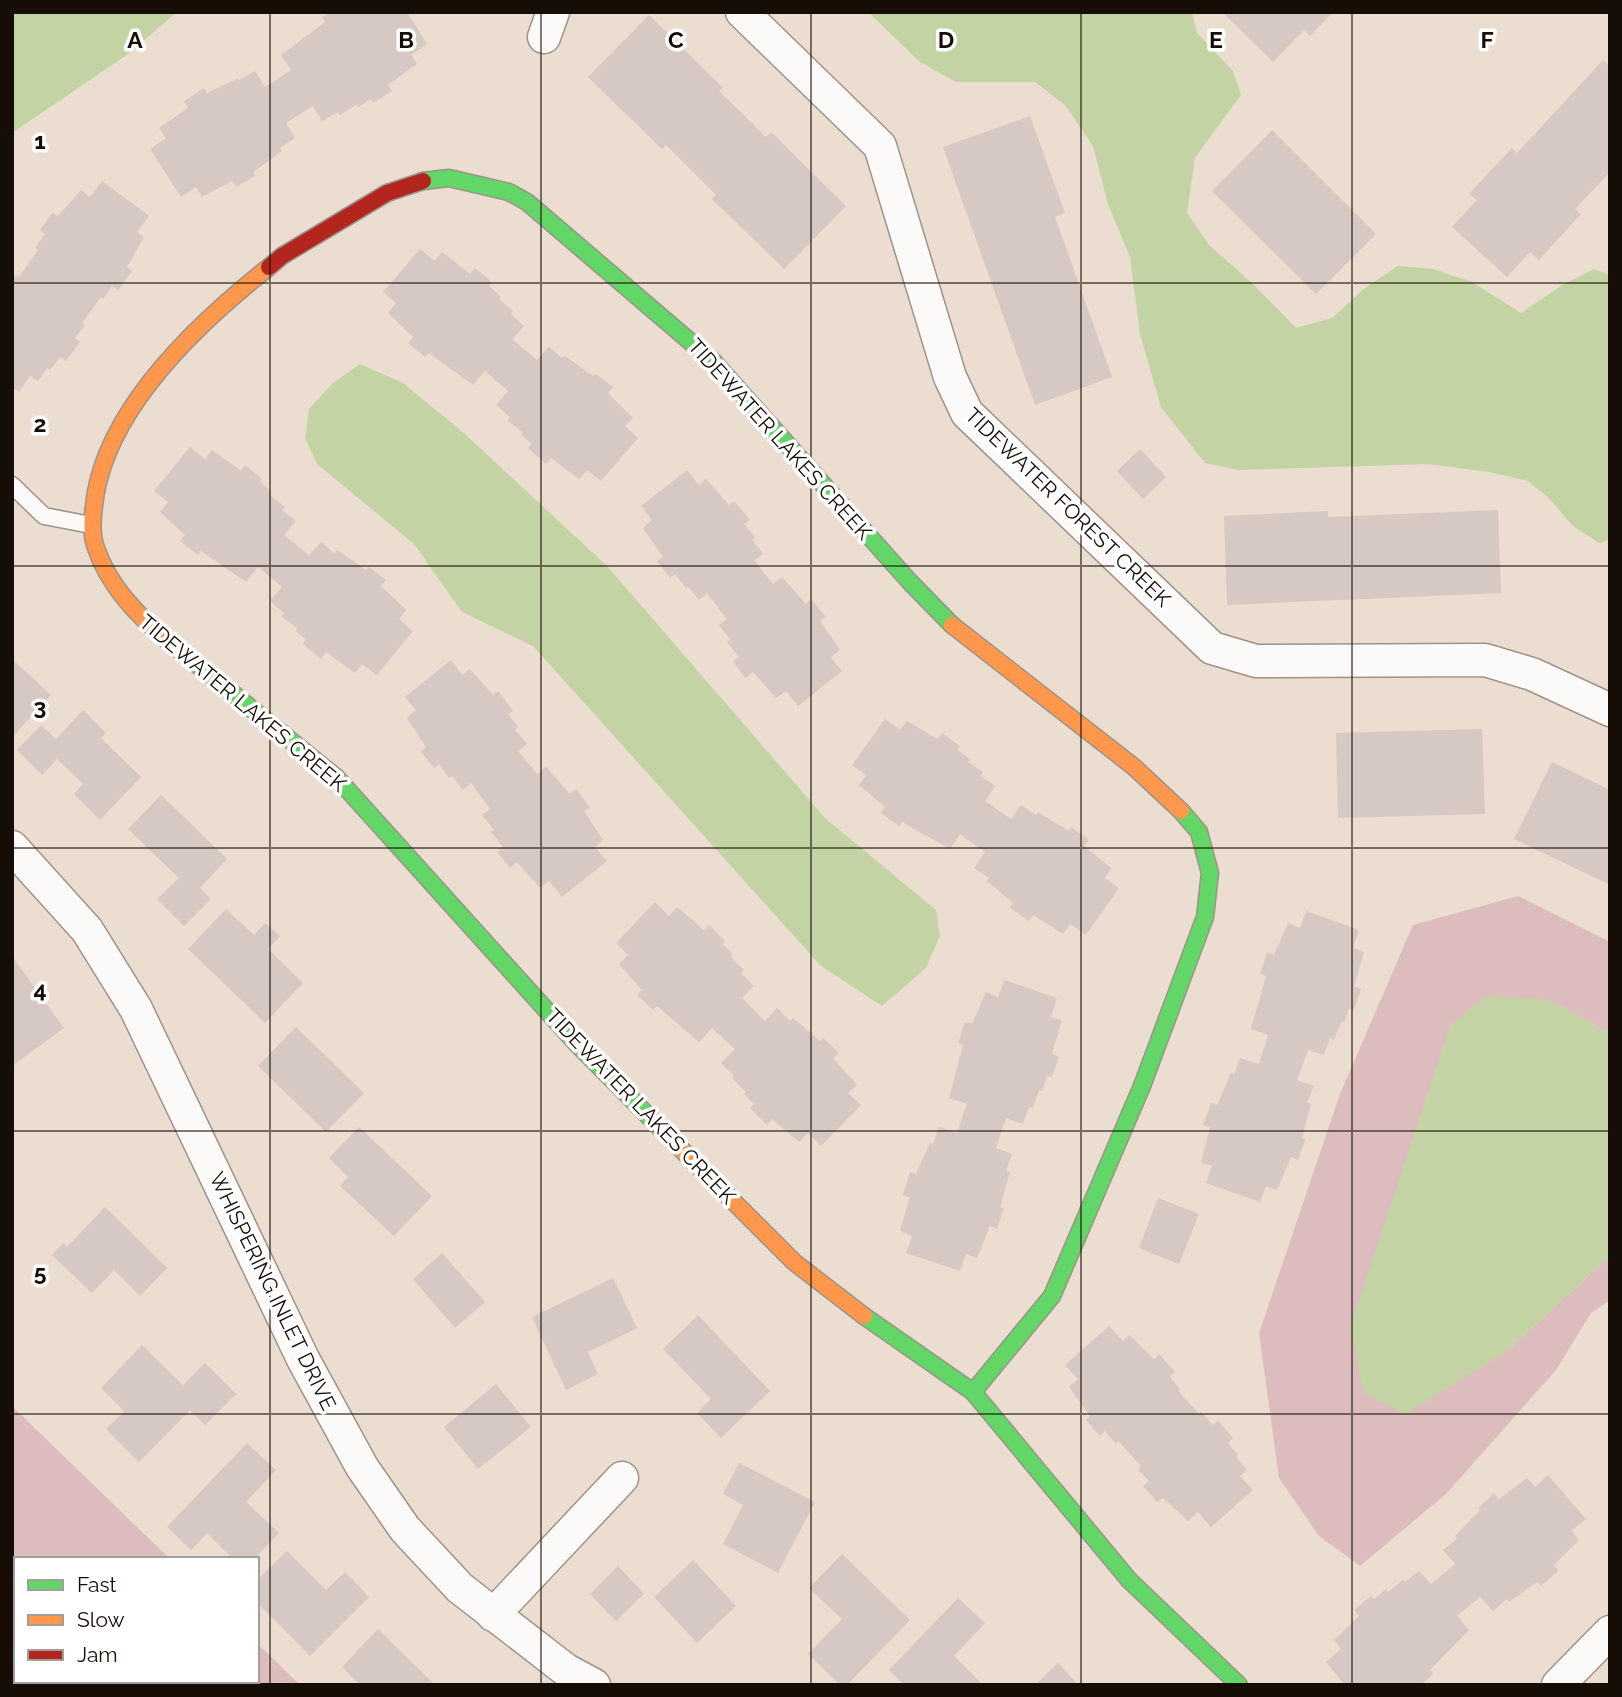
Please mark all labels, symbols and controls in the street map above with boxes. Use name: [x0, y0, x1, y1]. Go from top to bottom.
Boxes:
text: A: [127, 26, 143, 53]
text: B: [398, 26, 414, 53]
text: C: [668, 26, 684, 53]
text: D: [938, 26, 954, 53]
text: E: [1209, 26, 1223, 53]
text: F: [1480, 26, 1494, 53]
text: 1: [34, 127, 46, 154]
street label: TIDEWATER LAKES CREEK: [683, 333, 877, 545]
street label: TIDEWATER FOREST CREEK: [960, 402, 1176, 612]
text: 2: [34, 410, 46, 437]
street label: TIDEWATER LAKES CREEK: [135, 609, 352, 797]
text: 3: [34, 693, 46, 720]
text: 4: [33, 976, 47, 1003]
street label: TIDEWATER LAKES CREEK: [541, 1003, 741, 1209]
street label: WHISPERING INLET DRIVE: [204, 1168, 342, 1414]
text: 5: [34, 1259, 47, 1286]
legend: [14, 1557, 259, 1683]
text: Fast: [77, 1572, 117, 1597]
text: Slow: [77, 1607, 125, 1632]
text: Jam: [77, 1642, 118, 1667]

